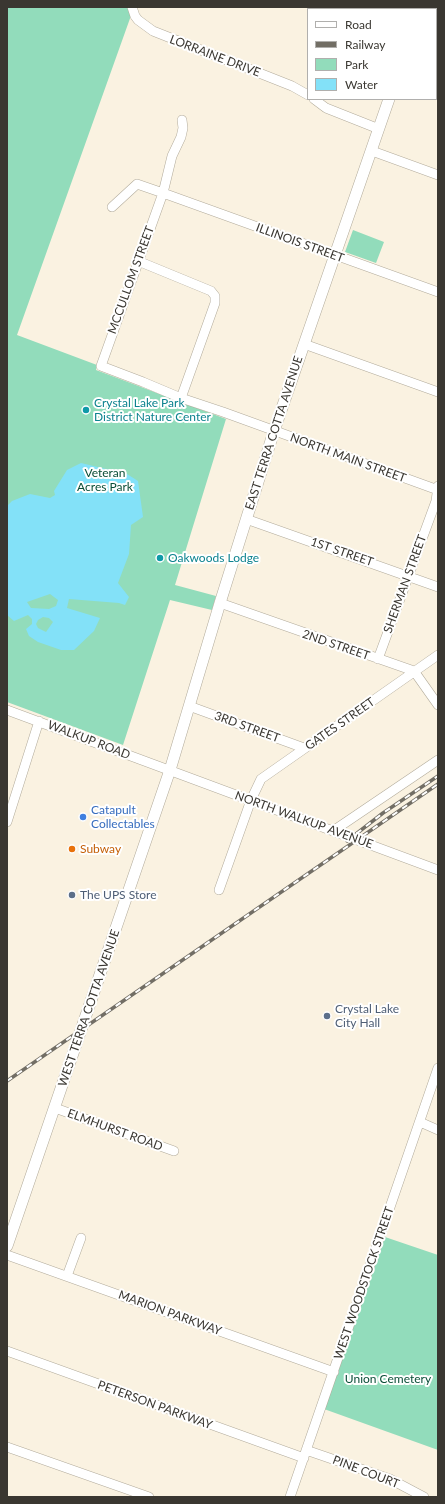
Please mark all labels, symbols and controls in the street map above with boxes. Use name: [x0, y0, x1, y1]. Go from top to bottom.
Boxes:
legend: [307, 8, 437, 100]
text: Road: [345, 17, 372, 32]
street label: LORRAINE DRIVE: [168, 32, 262, 80]
text: Railway: [345, 37, 385, 52]
text: Park: [345, 57, 368, 72]
text: Water: [345, 77, 378, 92]
street label: ILLINOIS STREET: [254, 220, 346, 266]
street label: MCCULLOM STREET: [105, 224, 157, 336]
street label: EAST TERRA COTTA AVENUE: [242, 354, 306, 512]
place label: Crystal Lake Park District Nature Center: [94, 396, 211, 424]
marker: Crystal Lake Park District Nature Center: [81, 405, 91, 415]
street label: NORTH MAIN STREET: [288, 430, 408, 486]
park label: Veteran Acres Park: [77, 466, 133, 494]
street label: SHERMAN STREET: [381, 533, 429, 635]
street label: 1ST STREET: [309, 534, 375, 570]
place label: Oakwoods Lodge: [168, 551, 259, 565]
marker: Oakwoods Lodge: [155, 553, 165, 563]
street label: 2ND STREET: [300, 627, 372, 663]
street label: GATES STREET: [302, 695, 378, 753]
street label: 3RD STREET: [212, 708, 282, 746]
street label: WALKUP ROAD: [46, 718, 132, 762]
street label: NORTH WALKUP AVENUE: [233, 788, 375, 852]
place label: Catapult Collectables: [91, 803, 155, 831]
marker: Catapult Collectables: [78, 812, 88, 822]
place label: Subway: [80, 842, 121, 856]
marker: Subway: [67, 844, 77, 854]
place label: The UPS Store: [80, 888, 156, 902]
marker: The UPS Store: [67, 890, 77, 900]
street label: WEST TERRA COTTA AVENUE: [55, 928, 123, 1088]
place label: Crystal Lake City Hall: [335, 1002, 399, 1030]
marker: Crystal Lake City Hall: [322, 1011, 332, 1021]
street label: ELMHURST ROAD: [65, 1106, 165, 1154]
street label: WEST WOODSTOCK STREET: [331, 1205, 397, 1361]
street label: MARION PARKWAY: [116, 1288, 224, 1338]
park label: Union Cemetery: [345, 1372, 431, 1386]
street label: PETERSON PARKWAY: [96, 1378, 214, 1432]
street label: PINE COURT: [331, 1453, 401, 1491]

